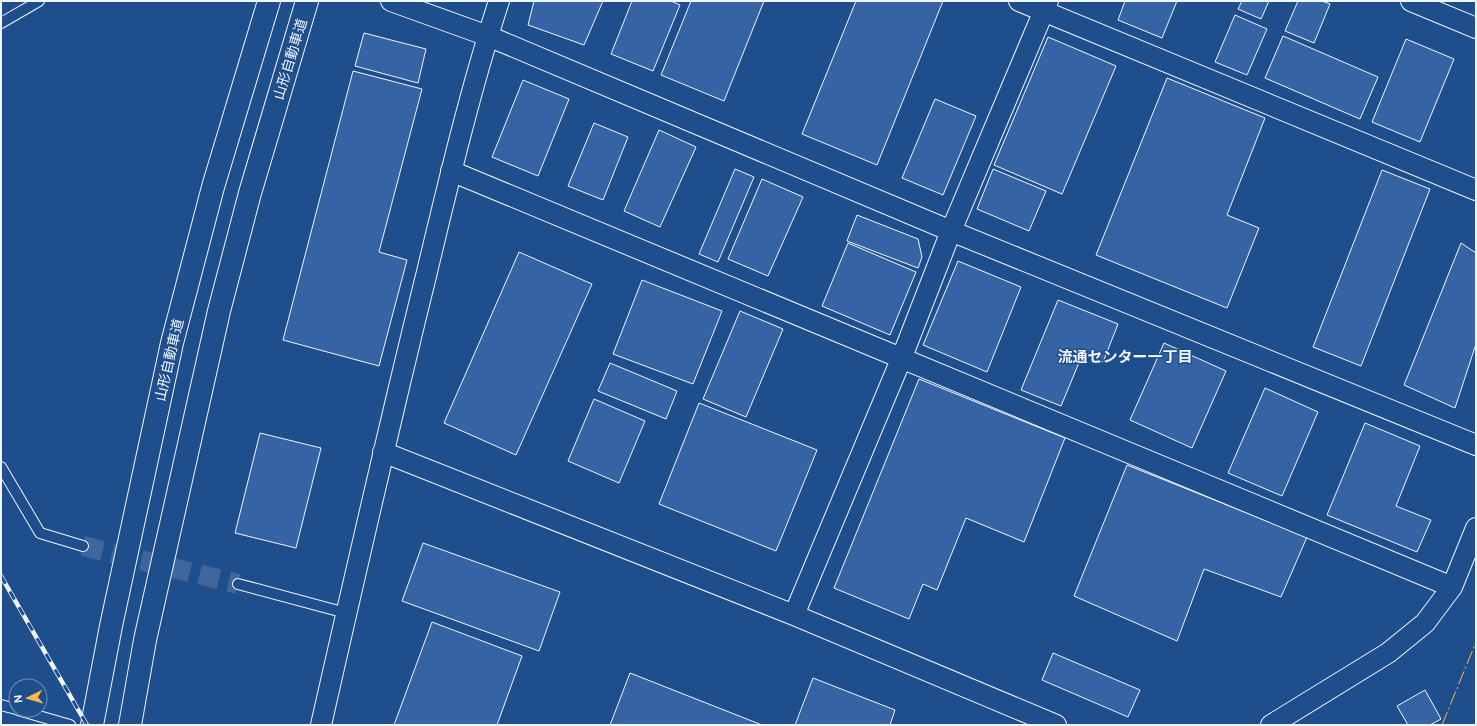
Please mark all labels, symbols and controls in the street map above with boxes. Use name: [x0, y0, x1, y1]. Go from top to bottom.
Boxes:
street label: 山形自動車道: [269, 16, 311, 102]
street label: 山形自動車道: [151, 317, 187, 403]
district label: 流通センター一丁目: [1057, 347, 1193, 367]
north arrow: [8, 678, 48, 718]
text: N: [11, 694, 25, 703]

